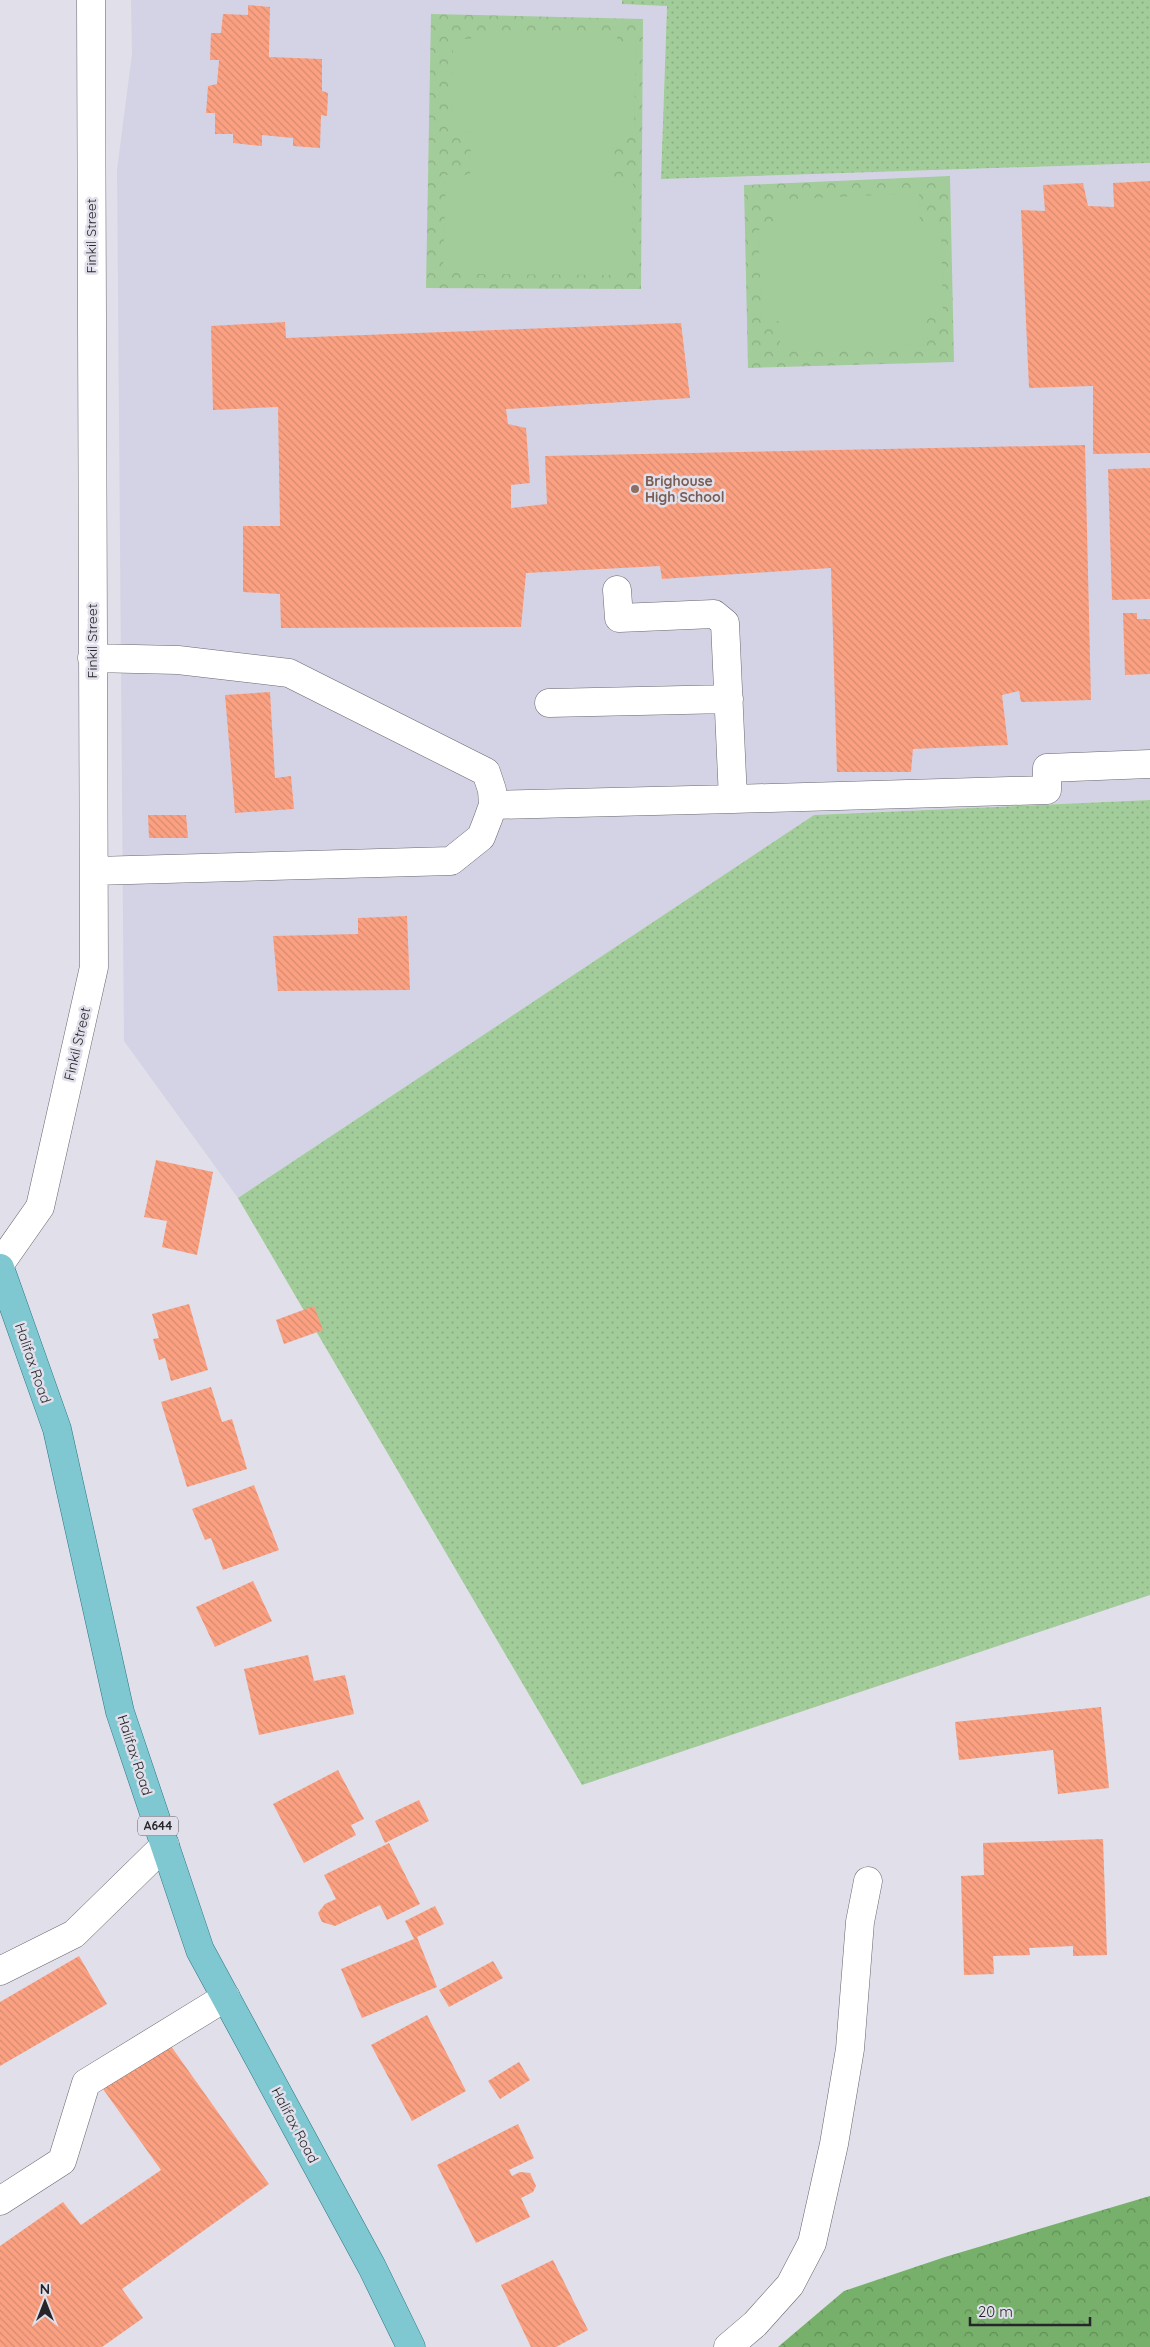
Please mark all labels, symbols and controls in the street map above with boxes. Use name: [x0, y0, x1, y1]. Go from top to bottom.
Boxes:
street label: Finkil Street: [82, 198, 100, 273]
place label: Brighouse High School: [645, 472, 725, 506]
marker: Brighouse High School: [629, 483, 641, 495]
street label: Finkil Street: [83, 603, 101, 678]
street label: Finkil Street: [60, 1005, 94, 1082]
street label: Halifax Road: [11, 1321, 55, 1405]
street label: Halifax Road: [114, 1712, 156, 1798]
road number: A644: [138, 1816, 178, 1835]
street label: Halifax Road: [267, 2084, 323, 2166]
north arrow: [20, 2277, 70, 2327]
text: N: [40, 2280, 50, 2298]
scale bar: [970, 2294, 1090, 2326]
text: 20 m: [978, 2302, 1013, 2321]

